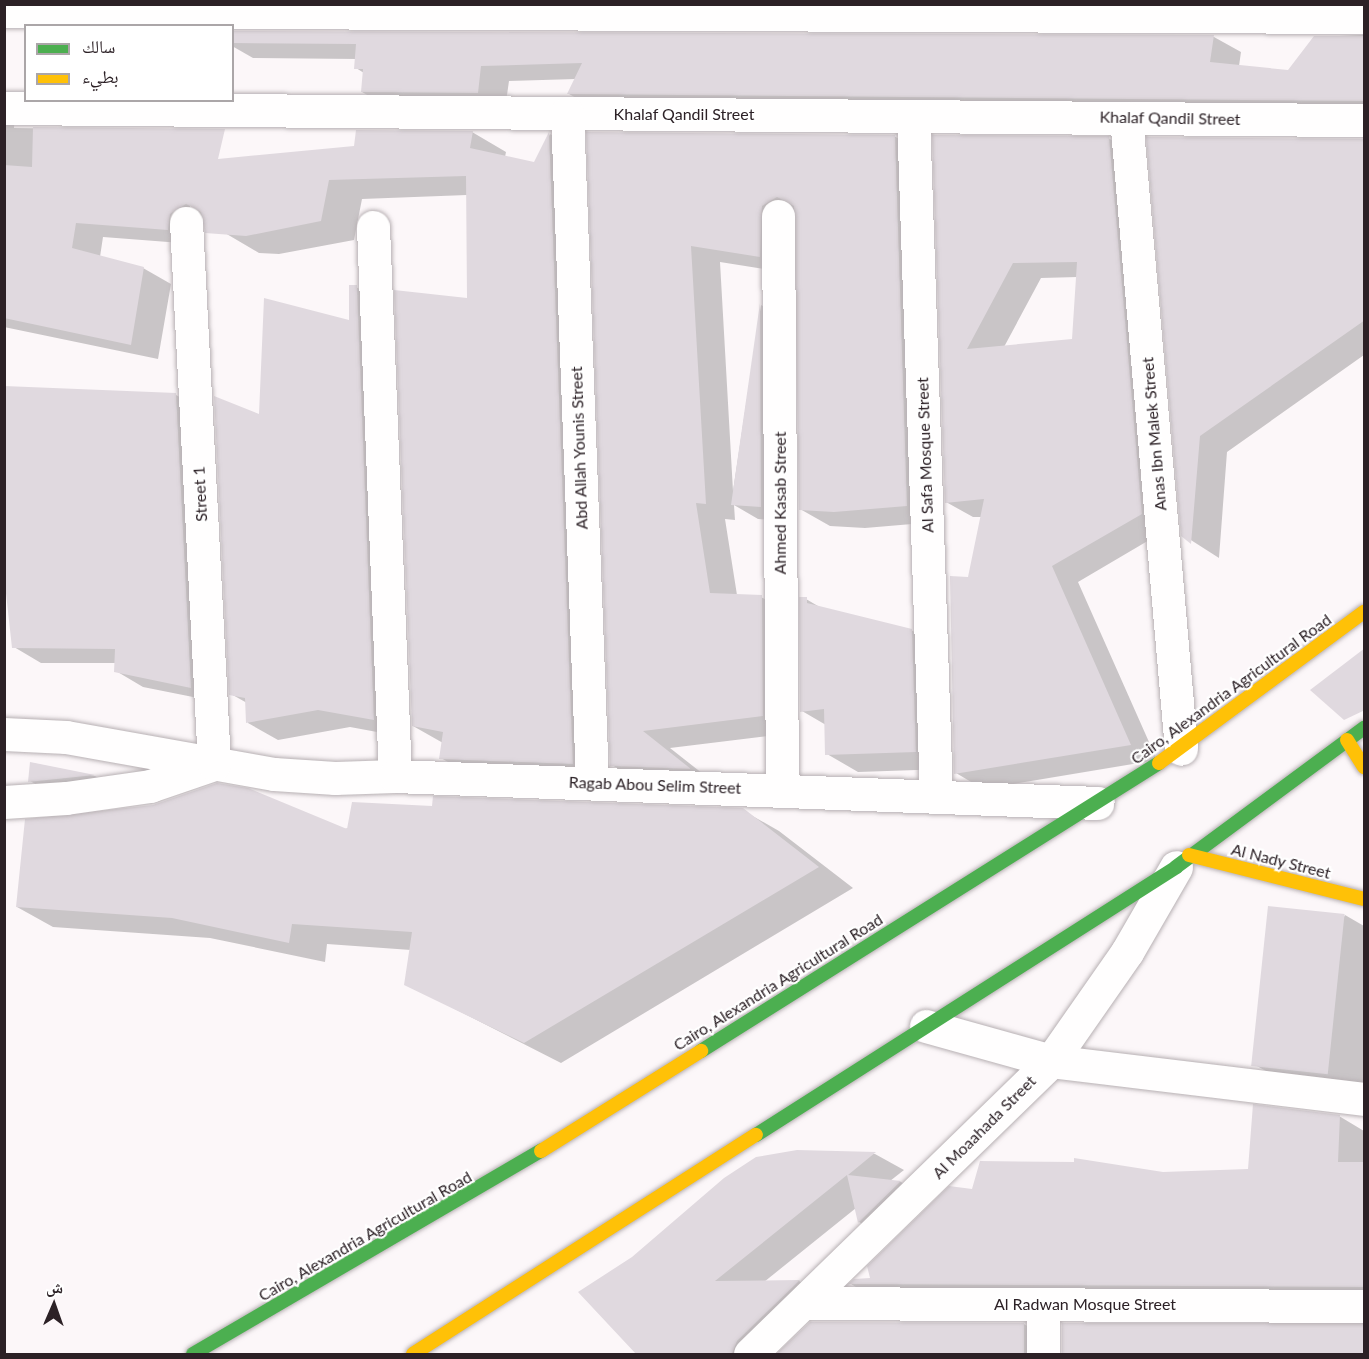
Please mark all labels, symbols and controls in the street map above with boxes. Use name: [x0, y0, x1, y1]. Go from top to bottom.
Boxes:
legend: [24, 24, 234, 102]
text: سالك: [82, 35, 115, 57]
text: بطيء: [82, 65, 119, 87]
street label: Khalaf Qandil Street: [613, 104, 755, 124]
street label: Khalaf Qandil Street: [1099, 107, 1241, 129]
street label: Anas Ibn Malek Street: [1138, 356, 1170, 512]
street label: Abd Allah Younis Street: [567, 366, 591, 530]
street label: Al Safa Mosque Street: [913, 377, 937, 533]
street label: Ahmed Kasab Street: [770, 432, 790, 574]
street label: Street 1: [189, 466, 211, 522]
street label: Cairo, Alexandria Agricultural Road: [1127, 610, 1335, 768]
street label: Ragab Abou Selim Street: [568, 772, 742, 798]
street label: Al Nady Street: [1229, 839, 1333, 883]
street label: Cairo, Alexandria Agricultural Road: [669, 909, 887, 1055]
street label: Al Moaahada Street: [928, 1071, 1040, 1183]
street label: Cairo, Alexandria Agricultural Road: [255, 1167, 475, 1305]
north arrow: [24, 1275, 84, 1335]
text: ش: [46, 1277, 63, 1296]
street label: Al Radwan Mosque Street: [994, 1294, 1176, 1314]

